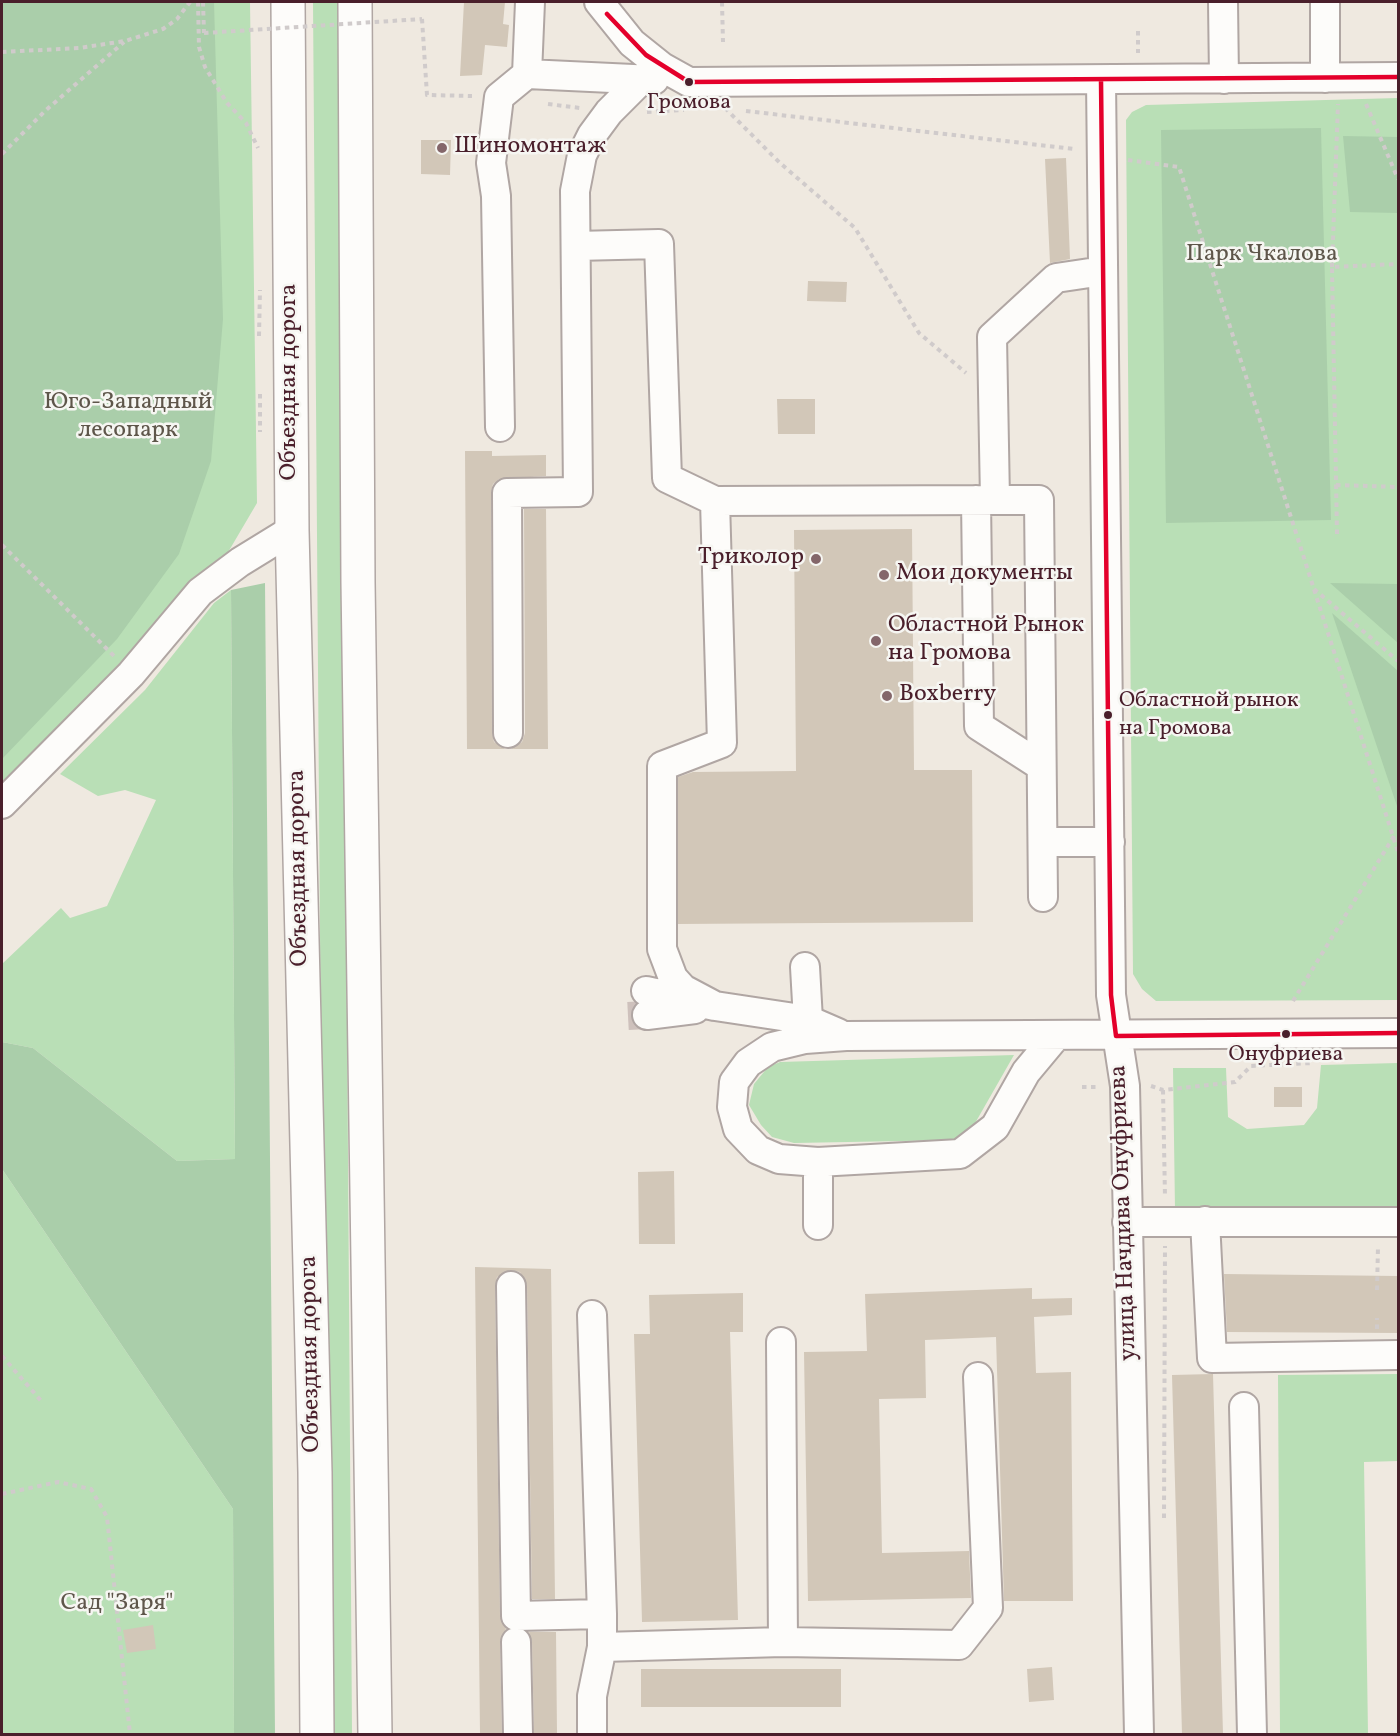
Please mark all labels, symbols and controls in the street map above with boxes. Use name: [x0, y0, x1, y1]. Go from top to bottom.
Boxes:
marker: Громова: [683, 76, 695, 88]
place label: Громова: [647, 91, 731, 117]
place label: Шиномонтаж: [454, 134, 606, 162]
marker: Шиномонтаж: [435, 141, 449, 155]
park label: Парк Чкалова: [1186, 242, 1338, 270]
street label: Объездная дорога: [277, 283, 305, 481]
park label: Юго-Западный лесопарк: [44, 390, 212, 446]
place label: Триколор: [698, 545, 804, 573]
marker: Триколор: [809, 552, 823, 566]
place label: Мои документы: [896, 561, 1073, 589]
marker: Мои документы: [877, 568, 891, 582]
place label: Областной Рынок на Громова: [888, 613, 1084, 669]
marker: Областной Рынок на Громова: [869, 634, 883, 648]
place label: Boxberry: [899, 682, 996, 710]
marker: Boxberry: [880, 689, 894, 703]
place label: Областной рынок на Громова: [1119, 689, 1299, 740]
marker: Областной рынок на Громова: [1102, 709, 1114, 721]
street label: Объездная дорога: [284, 769, 316, 967]
marker: Онуфриева: [1280, 1028, 1292, 1040]
place label: Онуфриева: [1229, 1043, 1343, 1069]
street label: улица Начдива Онуфриева: [1105, 1065, 1145, 1361]
street label: Объездная дорога: [296, 1255, 328, 1453]
park label: Сад "Заря": [61, 1591, 173, 1619]

